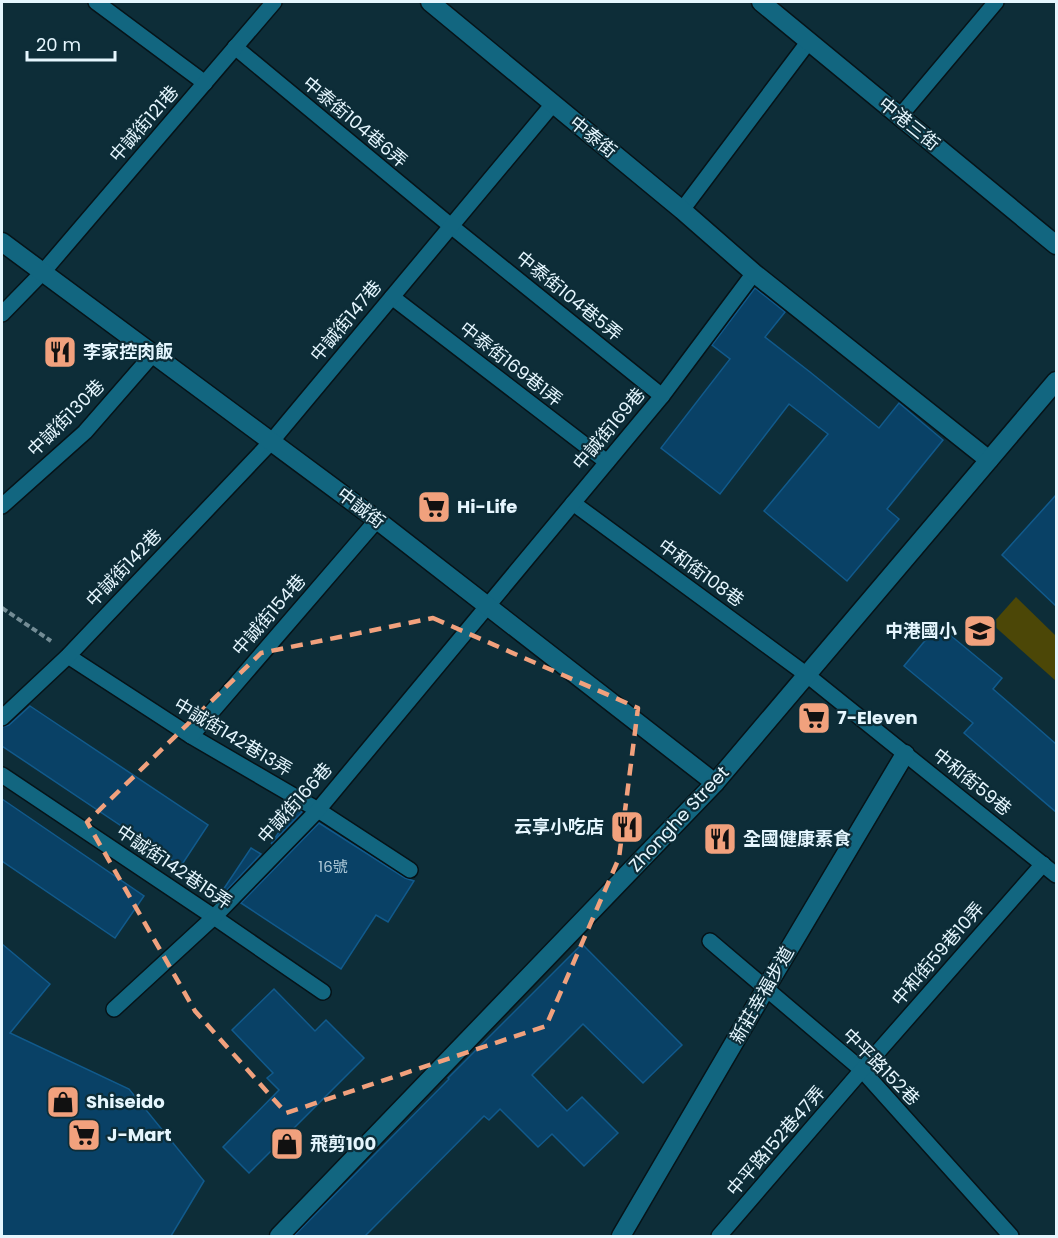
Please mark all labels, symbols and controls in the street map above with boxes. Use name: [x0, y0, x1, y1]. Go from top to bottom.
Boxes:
scale bar: [27, 24, 116, 62]
text: 20 m: [36, 32, 81, 57]
street label: 中泰街104巷6弄: [298, 70, 413, 173]
street label: 中誠街121巷: [103, 80, 184, 167]
street label: 中港三街: [873, 91, 945, 156]
street label: 中泰街: [564, 110, 622, 163]
street label: 中泰街104巷5弄: [511, 245, 628, 346]
street label: 中誠街147巷: [304, 275, 387, 367]
street label: 中泰街169巷1弄: [455, 315, 568, 412]
restaurant icon: 李家控肉飯: [42, 334, 78, 370]
place label: 李家控肉飯: [83, 339, 173, 364]
street label: 中誠街130巷: [22, 374, 110, 462]
street label: 中誠街169巷: [567, 382, 651, 475]
street label: 中誠街: [332, 481, 390, 534]
supermarket icon: Hi-Life: [416, 489, 452, 525]
place label: Hi-Life: [457, 494, 517, 519]
street label: 中誠街142巷: [80, 523, 167, 612]
street label: 中和街108巷: [653, 533, 749, 612]
street label: 中誠街154巷: [226, 569, 311, 661]
school or university icon: 中港國小: [962, 613, 998, 649]
place label: 中港國小: [885, 618, 957, 643]
street label: 中誠街142巷13弄: [169, 691, 297, 782]
supermarket icon: 7-Eleven: [796, 700, 832, 736]
place label: 7-Eleven: [837, 705, 918, 730]
street label: 中和街59巷: [928, 742, 1017, 821]
street label: 中誠街166巷: [252, 757, 338, 848]
street label: Zhonghe Street: [623, 760, 734, 877]
restaurant icon: 云享小吃店: [609, 809, 645, 845]
place label: 云享小吃店: [514, 814, 604, 839]
street label: 中誠街142巷15弄: [112, 819, 237, 915]
restaurant icon: 全國健康素食: [702, 821, 738, 857]
place label: 全國健康素食: [743, 826, 851, 851]
house number: 16號: [318, 856, 348, 877]
street label: 中和街59巷10弄: [886, 897, 990, 1011]
street label: 新莊幸福步道: [724, 942, 799, 1048]
street label: 中平路152巷: [837, 1023, 925, 1111]
street label: 中平路152巷47弄: [721, 1080, 831, 1201]
shop icon: Shiseido: [45, 1084, 81, 1120]
place label: Shiseido: [86, 1089, 165, 1114]
supermarket icon: J-Mart: [66, 1117, 102, 1153]
place label: J-Mart: [107, 1122, 172, 1147]
shop icon: 飛剪100: [269, 1126, 305, 1162]
place label: 飛剪100: [310, 1131, 376, 1156]

